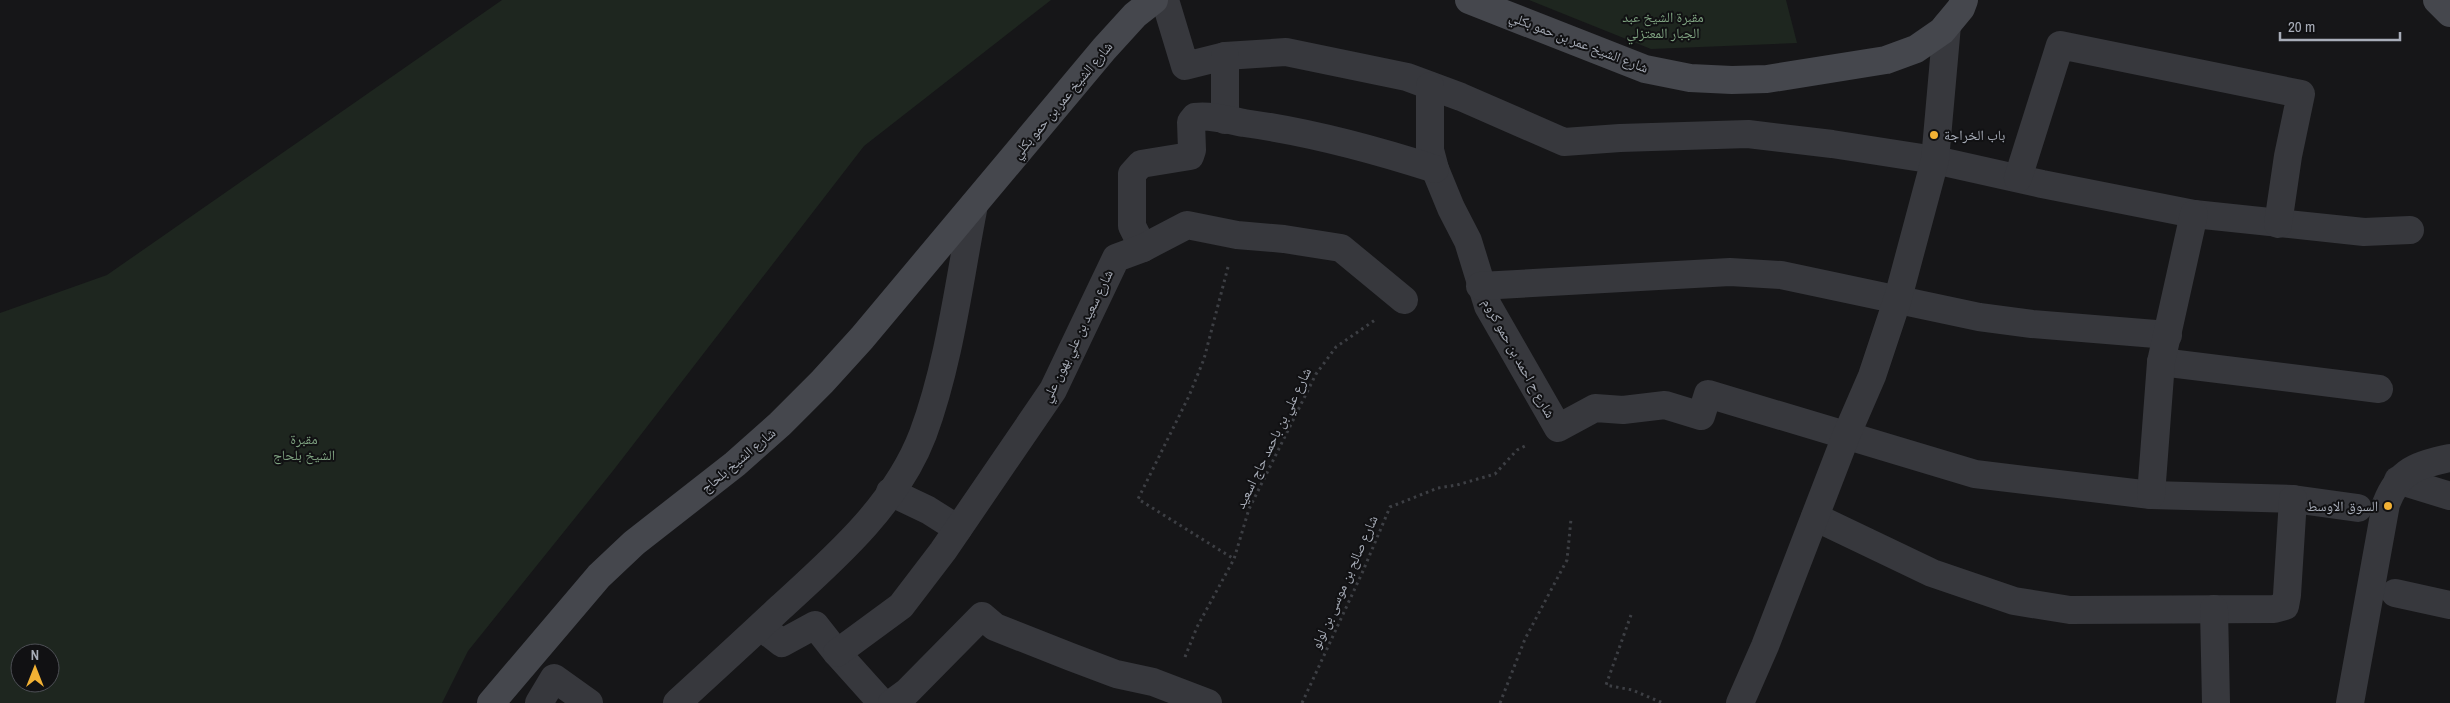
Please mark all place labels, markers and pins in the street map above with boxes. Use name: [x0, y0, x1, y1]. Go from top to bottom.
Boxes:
place label: باب الخراجة: [1944, 126, 2005, 144]
marker: باب الخراجة: [1928, 129, 1940, 141]
place label: السوق الاوسط: [2306, 497, 2378, 515]
marker: السوق الاوسط: [2382, 500, 2394, 512]

